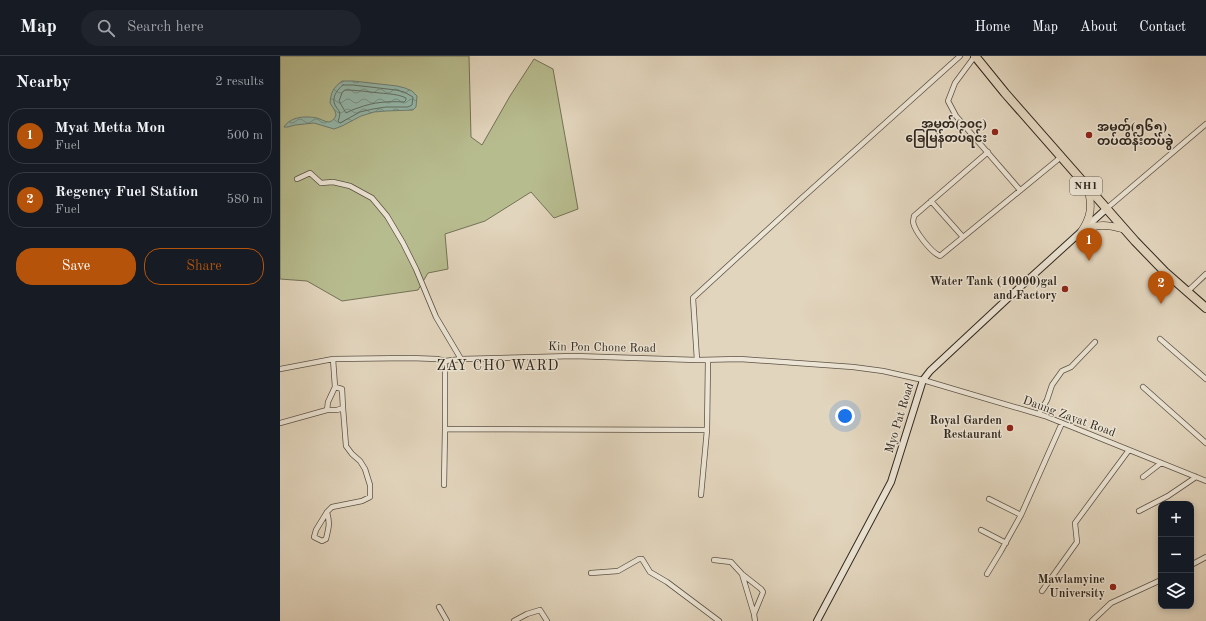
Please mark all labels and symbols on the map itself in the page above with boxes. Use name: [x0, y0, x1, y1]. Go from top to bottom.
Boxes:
place label: အမှတ်(၁၀၄) ခြေမြန်တပ်ရင်း: [905, 114, 987, 148]
place label: အမှတ်(၅၆၅) တပ်ထိန်းတပ်ခွဲ: [1097, 117, 1173, 151]
marker: အမှတ်(၁၀၄) ခြေမြန်တပ်ရင်း: [990, 127, 1000, 137]
marker: အမှတ်(၅၆၅) တပ်ထိန်းတပ်ခွဲ: [1084, 130, 1094, 140]
road number: NH1: [1070, 177, 1102, 195]
pin: 1: [1076, 228, 1102, 261]
pin: 2: [1148, 271, 1174, 304]
place label: Water Tank (10000)gal and Factory: [930, 275, 1057, 302]
marker: Water Tank (10000)gal and Factory: [1060, 284, 1070, 294]
street label: Kin Pon Chone Road: [548, 341, 656, 355]
district label: ZAY CHO WARD: [437, 359, 559, 373]
street label: Myo Pat Road: [884, 381, 916, 455]
street label: Daung Zayat Road: [1021, 395, 1117, 439]
your location: [835, 406, 855, 426]
place label: Royal Garden Restaurant: [929, 415, 1003, 441]
marker: Royal Garden Restaurant: [1005, 423, 1015, 433]
place label: Mawlamyine University: [1038, 574, 1105, 600]
marker: Mawlamyine University: [1108, 582, 1118, 592]

